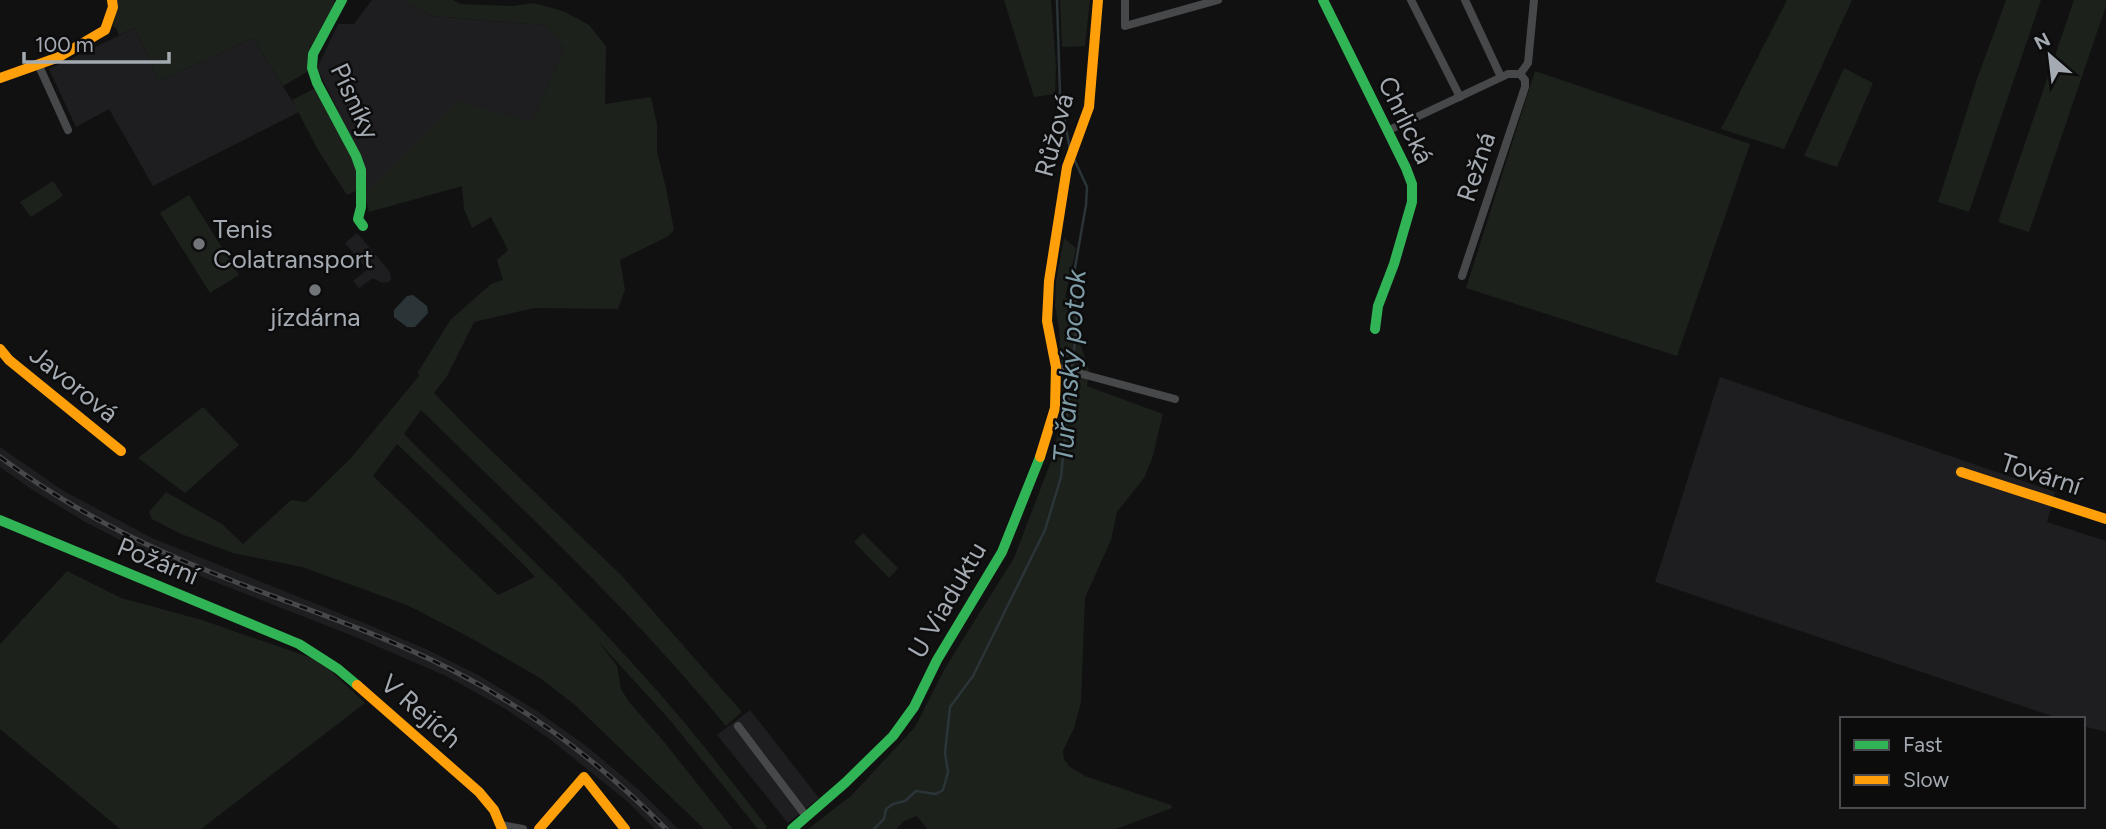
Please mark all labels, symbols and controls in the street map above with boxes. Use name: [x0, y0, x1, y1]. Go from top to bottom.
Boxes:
scale bar: [24, 21, 170, 65]
north arrow: [2015, 21, 2085, 91]
text: N: [2030, 28, 2054, 55]
text: 100 m: [35, 32, 94, 57]
street label: Písníky: [324, 58, 387, 144]
street label: Chrlická: [1371, 71, 1441, 169]
street label: Růžová: [1028, 90, 1080, 180]
street label: Režná: [1450, 128, 1502, 206]
place label: Tenis Colatransport: [213, 213, 374, 275]
marker: Tenis Colatransport: [191, 236, 207, 252]
water label: Tuřanský potok: [1045, 267, 1093, 464]
marker: jízdárna: [307, 282, 323, 298]
place label: jízdárna: [268, 301, 360, 333]
street label: Javorová: [23, 339, 125, 429]
street label: Tovární: [1996, 446, 2086, 502]
street label: Požární: [113, 530, 204, 592]
street label: U Viaduktu: [901, 536, 993, 664]
street label: V Rejích: [374, 667, 468, 755]
legend: [1840, 717, 2085, 808]
text: Fast: [1903, 732, 1943, 757]
text: Slow: [1903, 767, 1949, 792]

